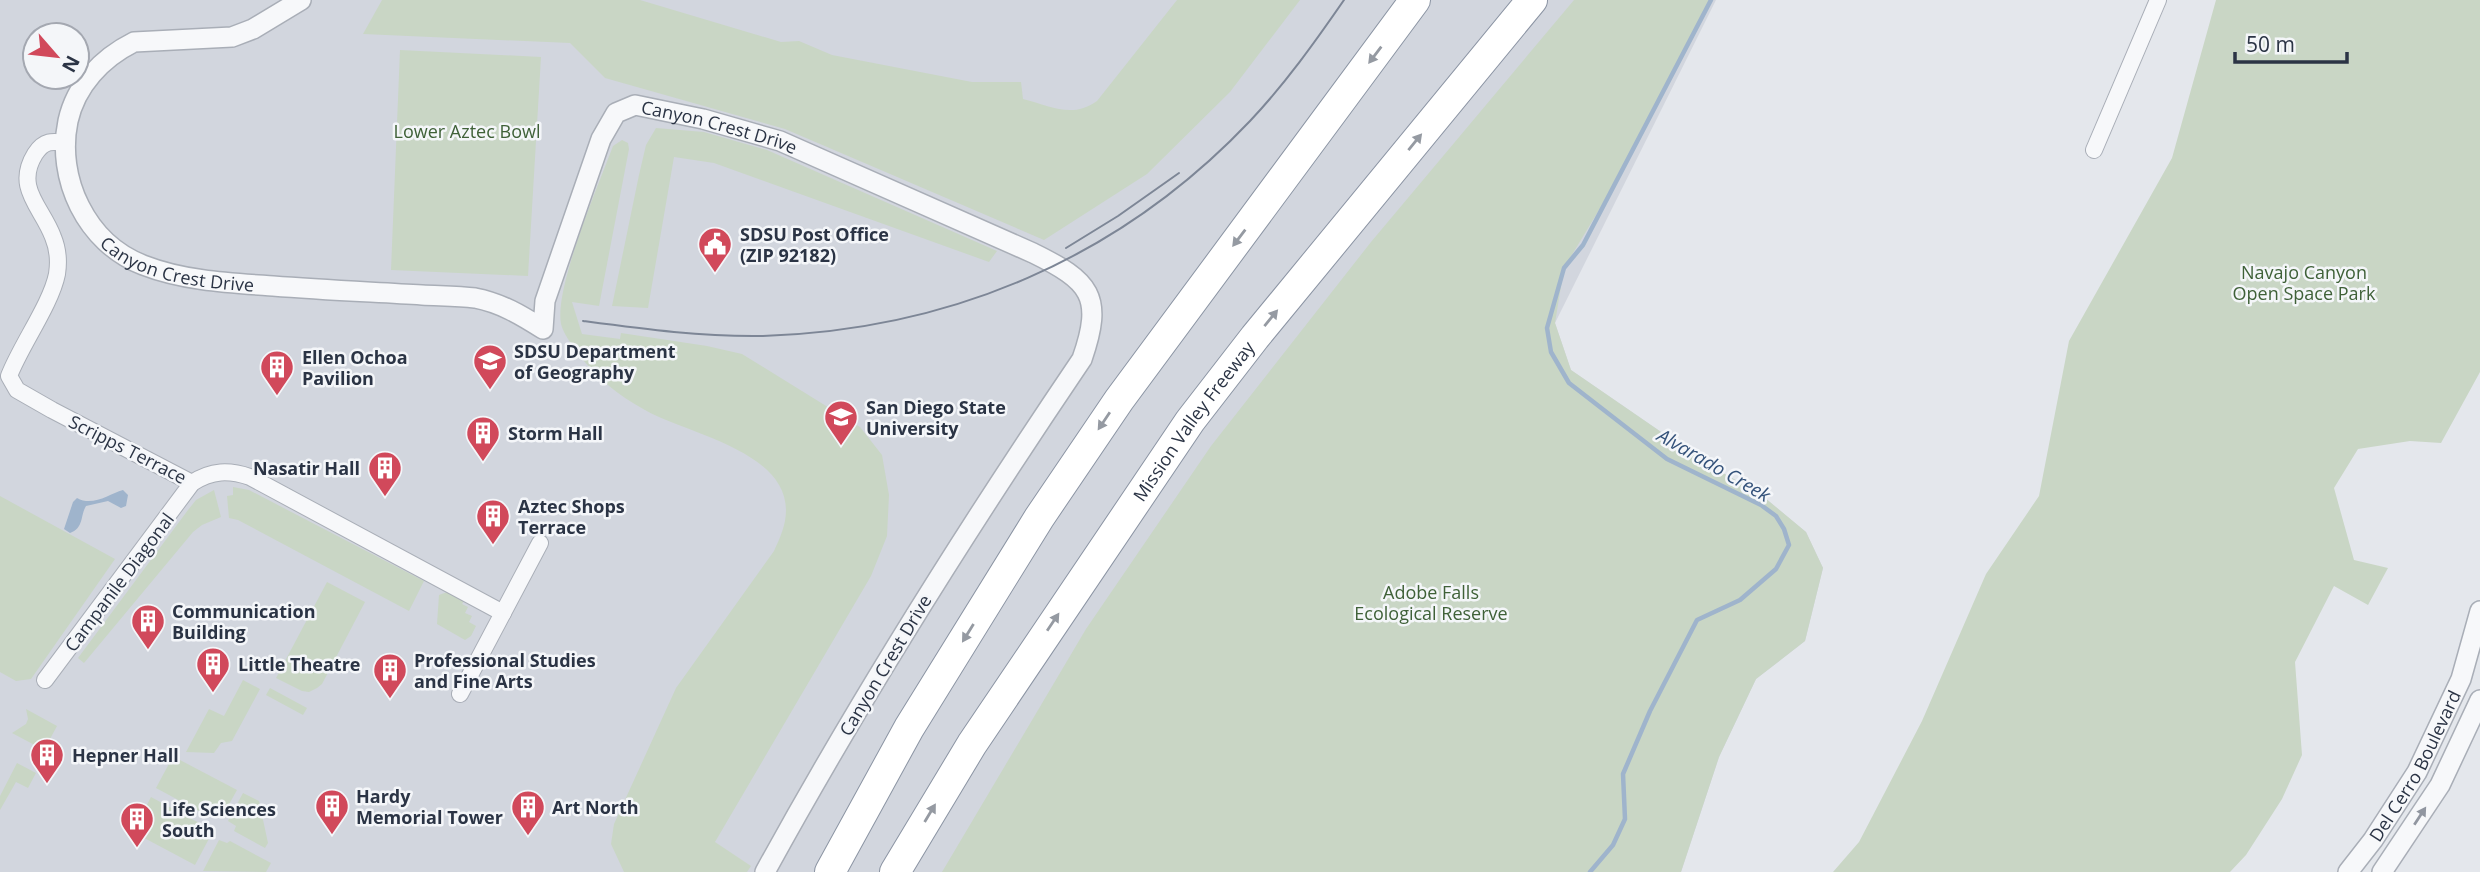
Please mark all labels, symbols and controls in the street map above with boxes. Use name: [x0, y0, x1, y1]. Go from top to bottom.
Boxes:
north arrow: [21, 21, 91, 91]
scale bar: [2235, 21, 2347, 65]
text: 50 m: [2246, 30, 2295, 58]
one-way arrow: [1368, 46, 1382, 64]
text: N: [56, 51, 86, 77]
street label: Canyon Crest Drive: [639, 95, 801, 159]
park label: Lower Aztec Bowl: [394, 119, 540, 143]
one-way arrow: [1407, 133, 1422, 150]
place label: SDSU Post Office (ZIP 92182): [740, 222, 889, 267]
public building icon: SDSU Post Office (ZIP 92182): [696, 225, 734, 274]
one-way arrow: [1232, 228, 1246, 247]
street label: Canyon Crest Drive: [95, 231, 255, 297]
park label: Navajo Canyon Open Space Park: [2233, 260, 2376, 305]
one-way arrow: [1263, 309, 1278, 326]
street label: Mission Valley Freeway: [1127, 335, 1260, 506]
place label: SDSU Department of Geography: [514, 339, 676, 384]
school or university icon: SDSU Department of Geography: [471, 342, 509, 391]
place label: Ellen Ochoa Pavilion: [302, 345, 408, 390]
building icon: Ellen Ochoa Pavilion: [258, 348, 296, 397]
place label: San Diego State University: [866, 395, 1006, 440]
school or university icon: San Diego State University: [822, 398, 860, 447]
street label: Scripps Terrace: [65, 409, 191, 489]
one-way arrow: [1098, 411, 1111, 431]
building icon: Storm Hall: [464, 414, 502, 463]
place label: Storm Hall: [508, 421, 603, 445]
water label: Alvarado Creek: [1651, 421, 1776, 508]
building icon: Nasatir Hall: [366, 449, 404, 498]
place label: Nasatir Hall: [253, 456, 360, 480]
place label: Aztec Shops Terrace: [518, 494, 625, 539]
building icon: Aztec Shops Terrace: [474, 497, 512, 546]
street label: Campanile Diagonal: [59, 508, 179, 656]
park label: Adobe Falls Ecological Reserve: [1354, 580, 1508, 625]
street label: Canyon Crest Drive: [833, 590, 937, 740]
place label: Communication Building: [172, 599, 316, 644]
building icon: Communication Building: [129, 602, 167, 651]
one-way arrow: [1046, 613, 1060, 631]
one-way arrow: [961, 623, 974, 642]
building icon: Little Theatre: [194, 645, 232, 694]
place label: Professional Studies and Fine Arts: [414, 648, 596, 693]
building icon: Professional Studies and Fine Arts: [371, 651, 409, 700]
place label: Little Theatre: [238, 652, 360, 676]
street label: Del Cerro Boulevard: [2363, 686, 2466, 846]
building icon: Hepner Hall: [28, 736, 66, 785]
place label: Hepner Hall: [72, 743, 179, 767]
place label: Hardy Memorial Tower: [356, 784, 503, 829]
building icon: Hardy Memorial Tower: [313, 787, 351, 836]
building icon: Art North: [509, 788, 547, 837]
place label: Art North: [552, 795, 639, 819]
place label: Life Sciences South: [162, 797, 276, 842]
building icon: Life Sciences South: [118, 800, 156, 849]
one-way arrow: [924, 804, 936, 823]
one-way arrow: [2414, 806, 2427, 826]

